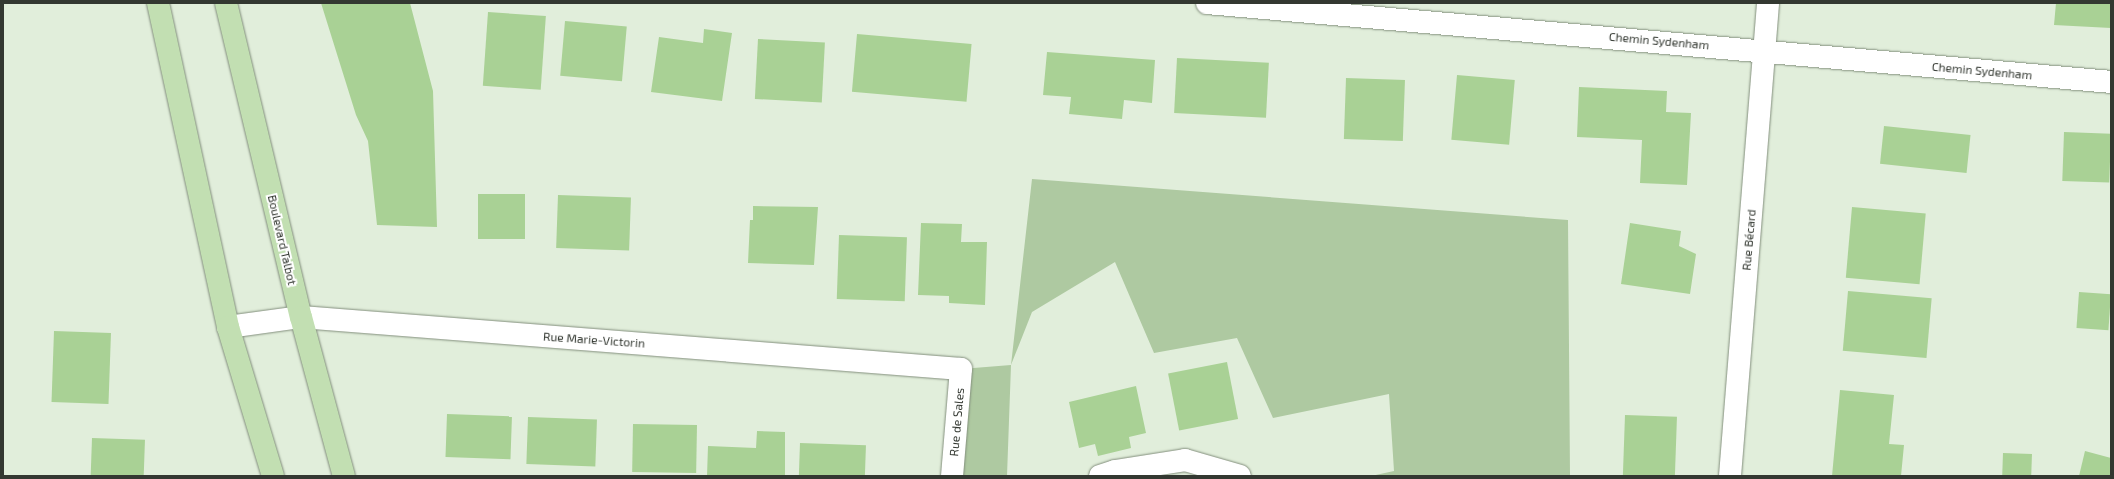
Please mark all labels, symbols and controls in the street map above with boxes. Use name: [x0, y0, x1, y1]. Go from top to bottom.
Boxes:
street label: Chemin Sydenham: [1608, 29, 1710, 53]
street label: Chemin Sydenham: [1931, 59, 2033, 83]
street label: Boulevard Talbot: [265, 193, 299, 287]
street label: Rue Bécard: [1739, 209, 1759, 271]
street label: Rue Marie-Victorin: [543, 329, 645, 351]
street label: Rue de Sales: [947, 387, 967, 457]

